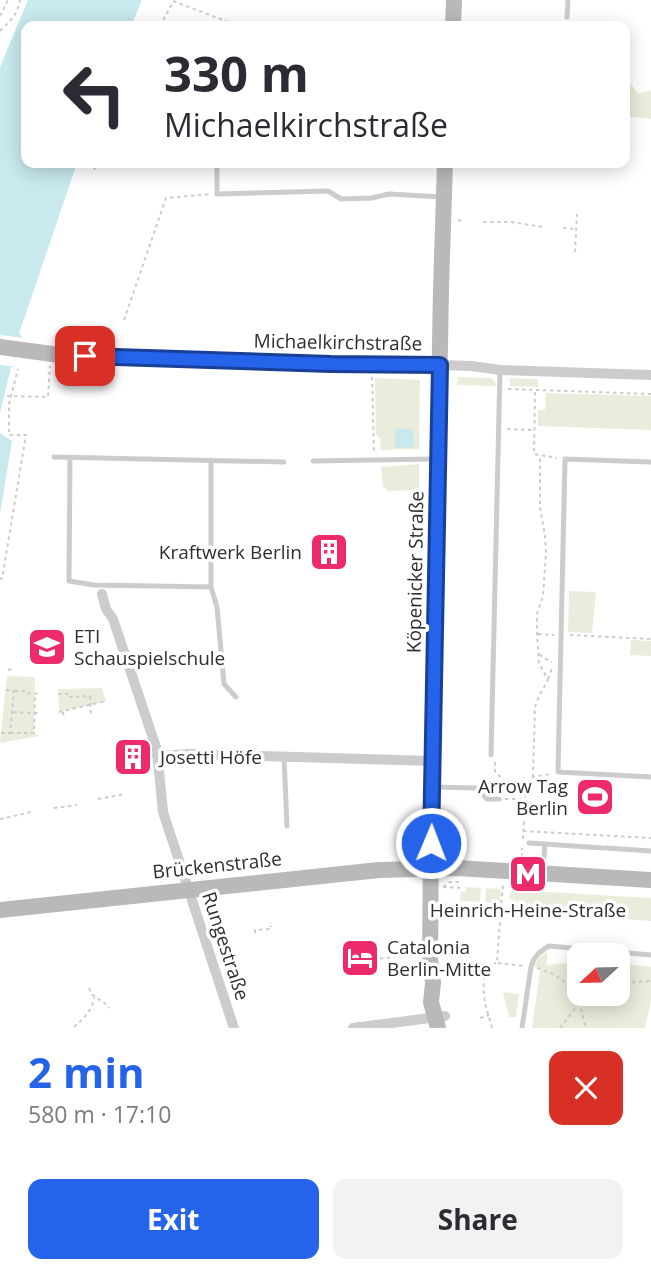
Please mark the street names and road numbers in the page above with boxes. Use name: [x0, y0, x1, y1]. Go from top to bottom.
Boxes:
street label: Michaelkirchstraße: [253, 328, 423, 356]
street label: Köpenicker Straße: [401, 491, 429, 653]
street label: Brückenstraße: [151, 845, 283, 885]
street label: Rungestraße: [196, 888, 256, 1004]

